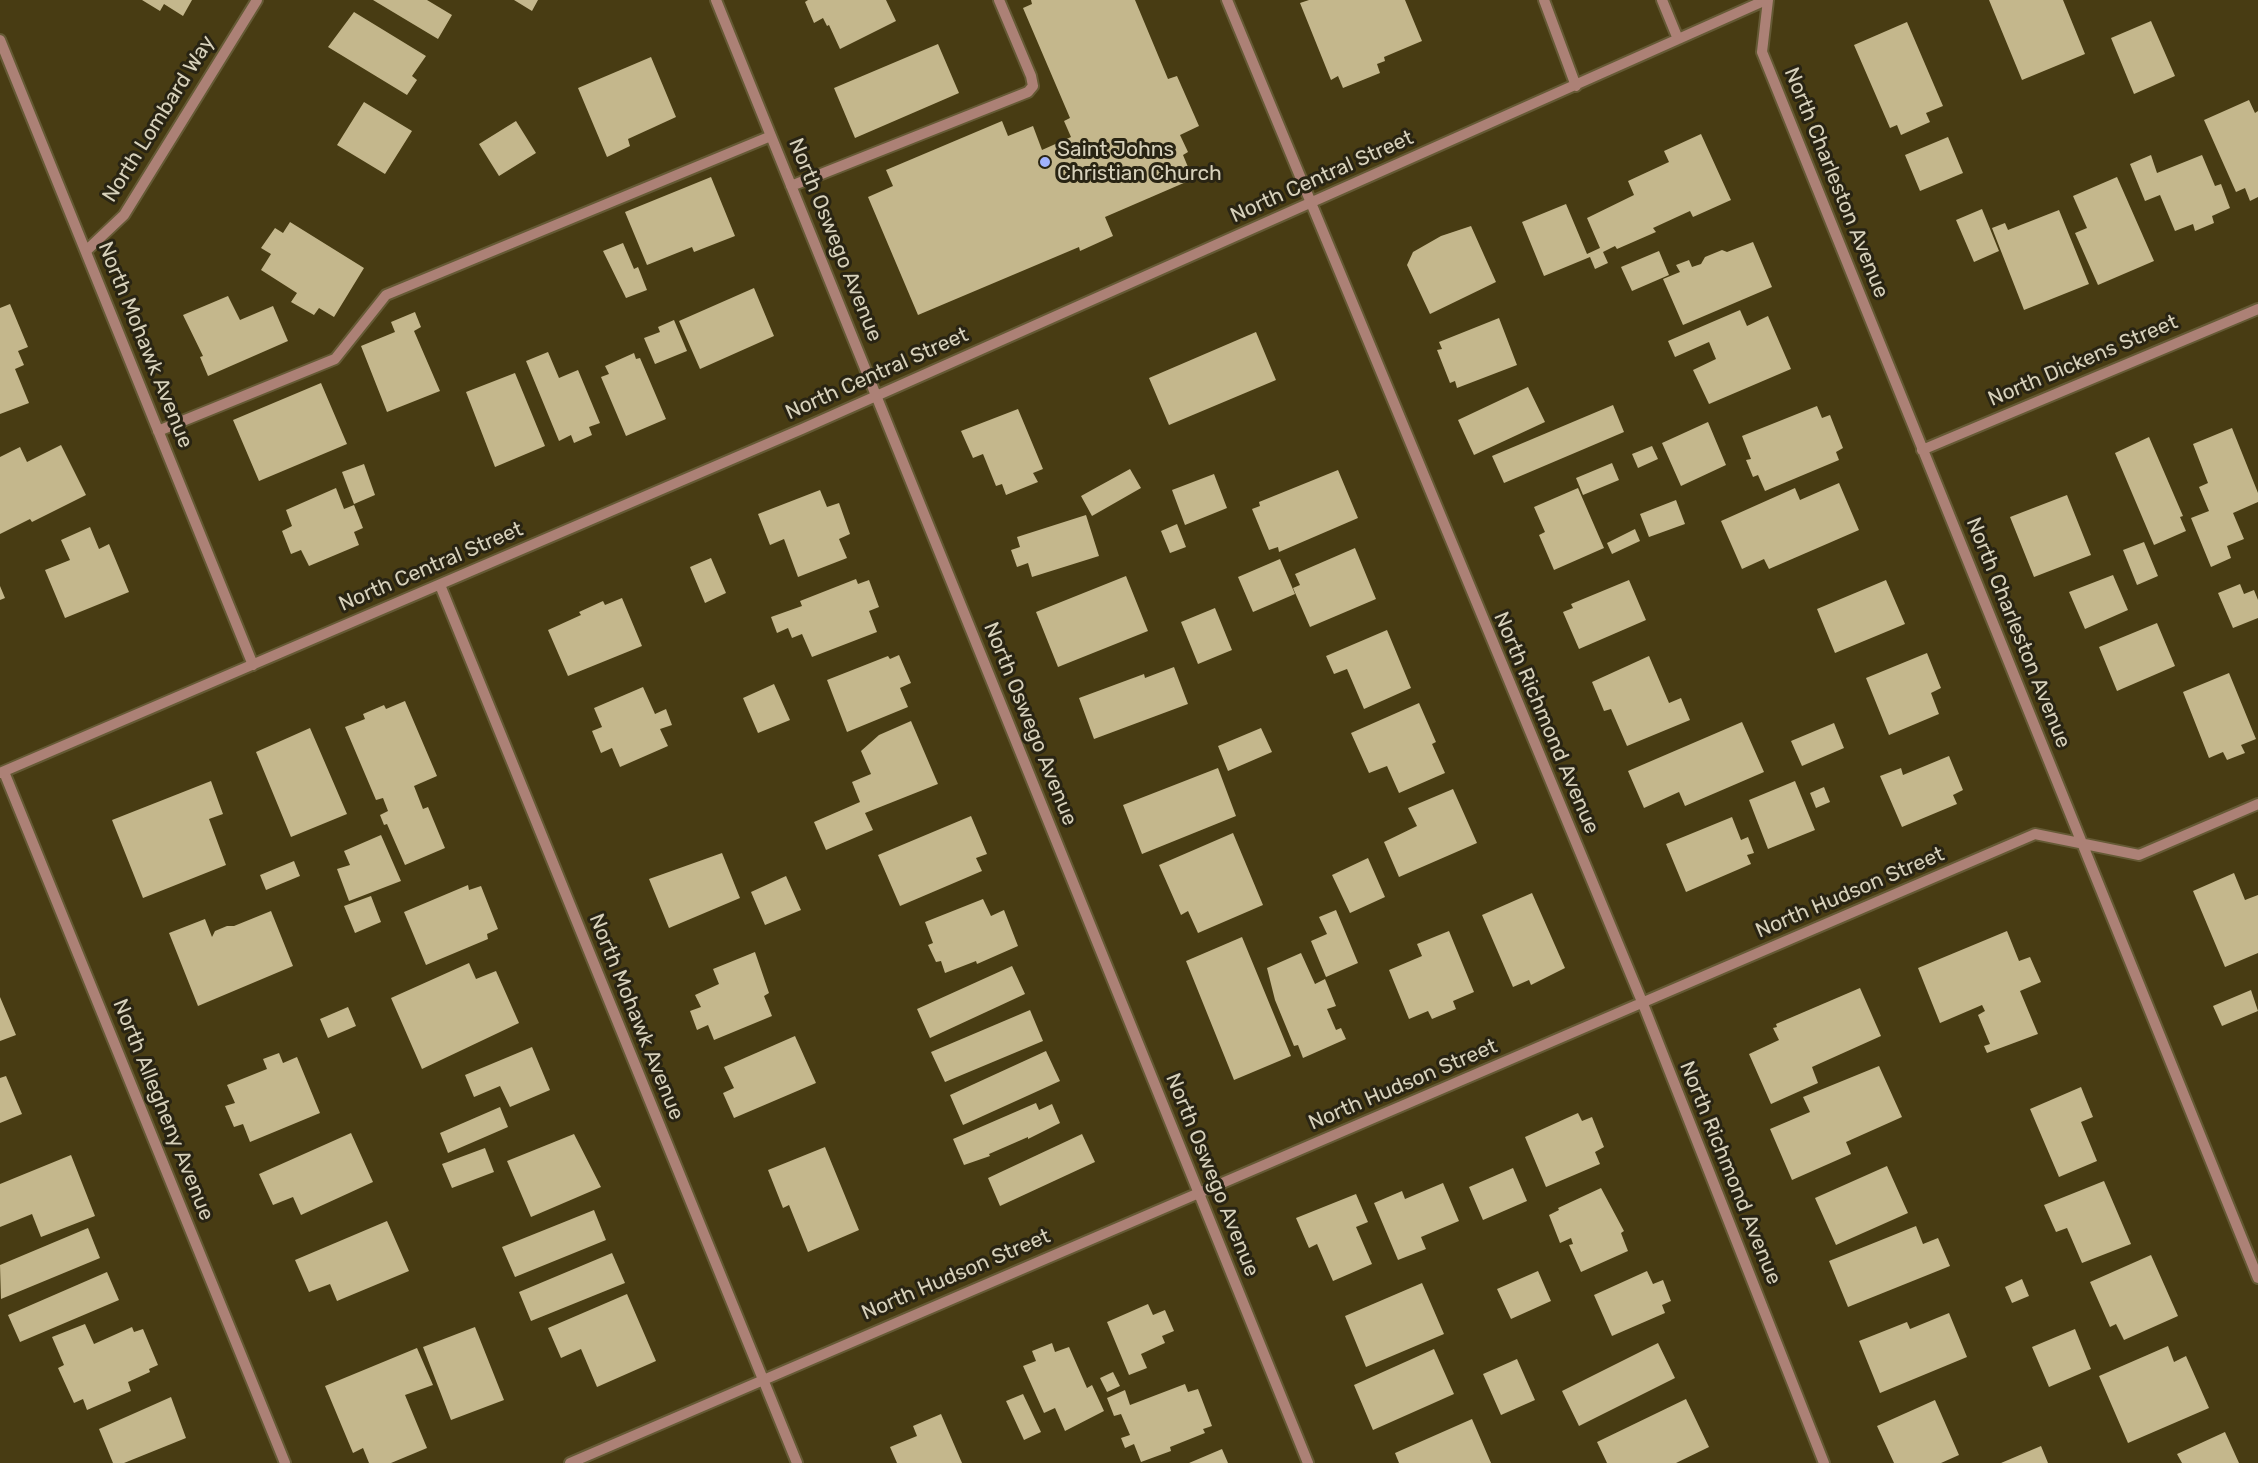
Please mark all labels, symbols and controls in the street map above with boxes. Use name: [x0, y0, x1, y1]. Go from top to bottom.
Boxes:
street label: North Lombard Way: [97, 31, 221, 207]
street label: North Charleston Avenue: [1778, 64, 1894, 302]
street label: North Central Street: [1227, 125, 1417, 229]
street label: North Oswego Avenue: [783, 135, 887, 345]
place label: Saint Johns Christian Church: [1057, 137, 1222, 187]
marker: Saint Johns Christian Church: [1038, 155, 1052, 169]
street label: North Mohawk Avenue: [92, 238, 198, 452]
street label: North Dickens Street: [1985, 310, 2181, 412]
street label: North Central Street: [782, 322, 972, 426]
street label: North Charleston Avenue: [1960, 514, 2076, 752]
street label: North Central Street: [335, 517, 527, 617]
street label: North Richmond Avenue: [1488, 608, 1604, 838]
street label: North Oswego Avenue: [978, 619, 1082, 829]
street label: North Hudson Street: [1752, 842, 1948, 944]
street label: North Mohawk Avenue: [583, 910, 689, 1124]
street label: North Allegheny Avenue: [107, 996, 219, 1224]
street label: North Hudson Street: [1305, 1034, 1501, 1136]
street label: North Richmond Avenue: [1674, 1058, 1786, 1288]
street label: North Oswego Avenue: [1160, 1070, 1264, 1280]
street label: North Hudson Street: [858, 1224, 1054, 1326]

